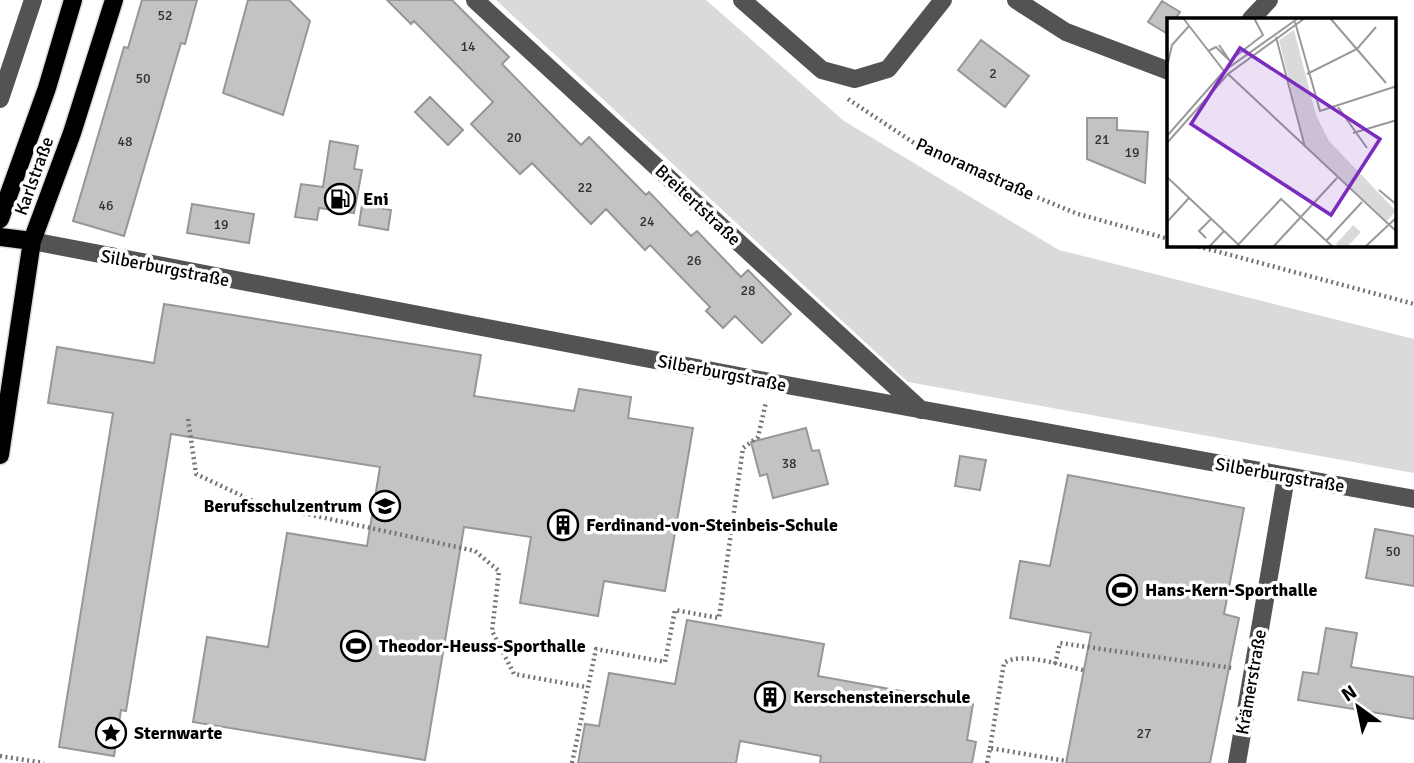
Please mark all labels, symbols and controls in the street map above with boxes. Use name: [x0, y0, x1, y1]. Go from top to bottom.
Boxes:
house number: 52: [157, 7, 173, 24]
inset map: [1167, 18, 1396, 247]
house number: 14: [460, 38, 476, 55]
house number: 2: [989, 65, 997, 82]
house number: 50: [135, 70, 151, 87]
house number: 20: [506, 129, 522, 146]
house number: 21: [1094, 131, 1110, 148]
house number: 48: [117, 133, 133, 150]
street label: Panoramastraße: [912, 133, 1038, 205]
street label: Karlstraße: [10, 134, 58, 218]
house number: 19: [1124, 144, 1140, 161]
street label: Breitertstraße: [651, 160, 745, 250]
house number: 22: [577, 179, 593, 196]
fuel station icon: Eni: [323, 182, 357, 216]
place label: Eni: [363, 188, 389, 210]
house number: 46: [98, 197, 114, 214]
house number: 24: [639, 213, 655, 230]
house number: 19: [213, 216, 229, 233]
street label: Silberburgstraße: [99, 245, 231, 291]
house number: 26: [686, 252, 702, 269]
house number: 28: [740, 282, 756, 299]
street label: Silberburgstraße: [656, 350, 788, 396]
street label: Silberburgstraße: [1214, 453, 1346, 497]
house number: 38: [781, 455, 797, 472]
school or university icon: Berufsschulzentrum: [368, 489, 402, 523]
place label: Berufsschulzentrum: [203, 495, 362, 517]
building icon: Ferdinand-von-Steinbeis-Schule: [546, 508, 580, 542]
place label: Ferdinand-von-Steinbeis-Schule: [586, 514, 838, 536]
house number: 50: [1385, 543, 1401, 560]
sports icon: Hans-Kern-Sporthalle: [1105, 573, 1139, 607]
place label: Hans-Kern-Sporthalle: [1145, 579, 1317, 601]
street label: Krämerstraße: [1231, 628, 1271, 736]
sports icon: Theodor-Heuss-Sporthalle: [339, 629, 373, 663]
place label: Theodor-Heuss-Sporthalle: [379, 635, 586, 657]
north arrow: [1323, 672, 1393, 742]
building icon: Kerschensteinerschule: [753, 680, 787, 714]
text: N: [1337, 680, 1361, 707]
place label: Kerschensteinerschule: [793, 686, 971, 708]
place icon: Sternwarte: [94, 716, 128, 750]
place label: Sternwarte: [134, 722, 223, 744]
house number: 27: [1136, 725, 1152, 742]

